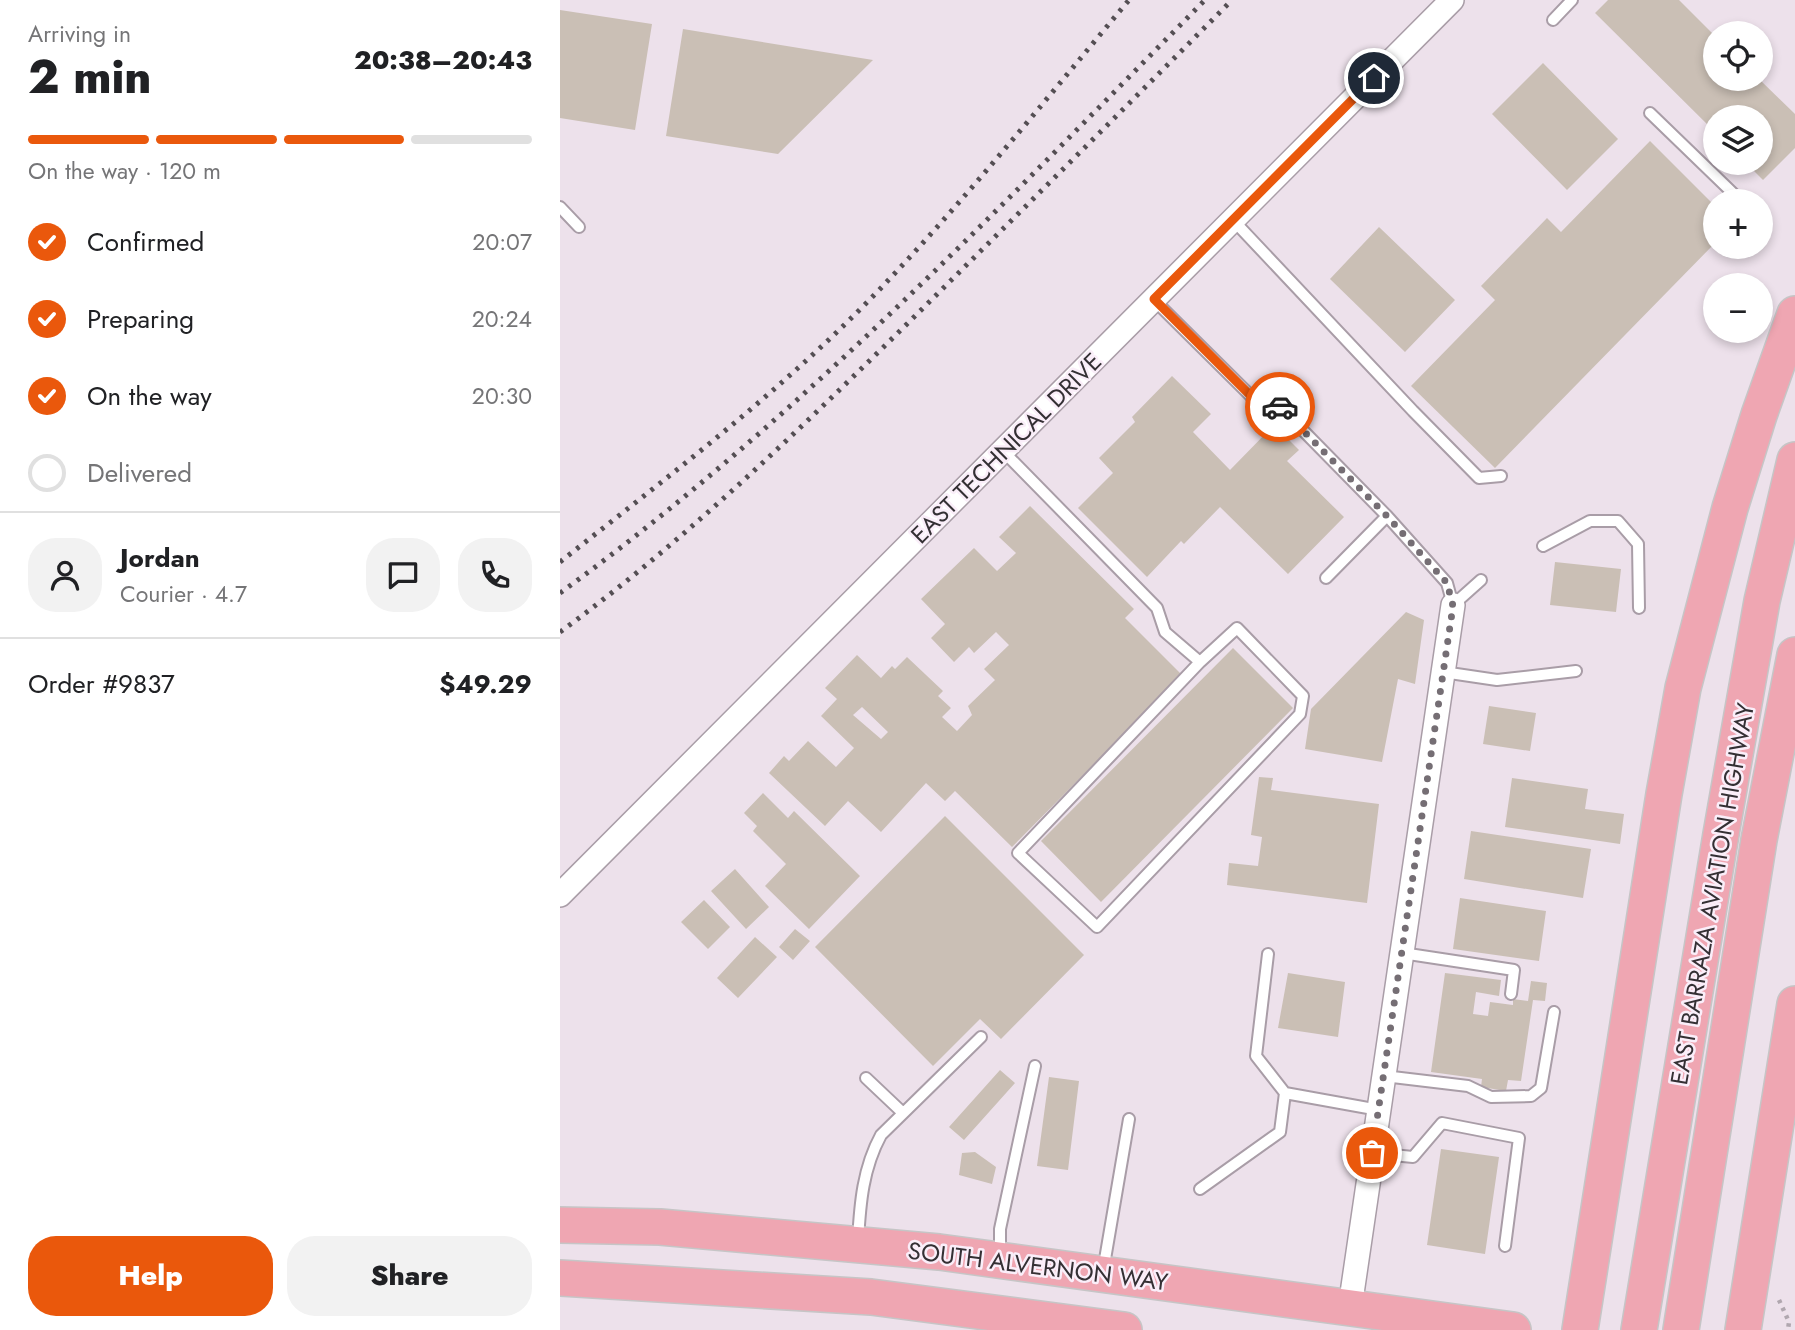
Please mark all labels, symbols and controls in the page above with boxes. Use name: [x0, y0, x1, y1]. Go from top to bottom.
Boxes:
text: Arriving in: [28, 17, 131, 51]
map controls: [1703, 21, 1773, 343]
button: locate: [1703, 21, 1773, 91]
text: 20:38–20:43: [354, 41, 532, 79]
text: 2 min: [28, 44, 152, 110]
pin: [1344, 48, 1404, 108]
icon: home: [1355, 59, 1393, 97]
button: layers: [1703, 105, 1773, 175]
text: On the way · 120 m: [28, 154, 221, 188]
button: +: [1703, 189, 1773, 259]
icon: check: [28, 223, 66, 261]
text: Confirmed: [87, 223, 204, 261]
text: 20:07: [472, 225, 532, 259]
button: −: [1703, 273, 1773, 343]
icon: check: [28, 300, 66, 338]
text: Preparing: [87, 300, 194, 338]
text: 20:24: [472, 302, 532, 336]
street label: EAST TECHNICAL DRIVE: [903, 345, 1109, 551]
courier: [1245, 372, 1315, 442]
icon: check: [28, 377, 66, 415]
text: On the way: [87, 377, 212, 415]
text: 20:30: [472, 379, 532, 413]
icon: car: [1261, 388, 1299, 426]
text: Delivered: [87, 454, 192, 492]
button: person: [28, 538, 102, 612]
button: chat: [366, 538, 440, 612]
button: phone: [458, 538, 532, 612]
text: Jordan: [120, 539, 200, 577]
text: Courier · 4.7: [120, 577, 247, 611]
text: Order #9837: [28, 665, 175, 703]
text: $49.29: [439, 665, 532, 703]
street label: EAST BARRAZA AVIATION HIGHWAY: [1661, 700, 1763, 1088]
pin: [1342, 1123, 1402, 1183]
icon: bag: [1353, 1134, 1391, 1172]
street label: SOUTH ALVERNON WAY: [906, 1233, 1171, 1299]
button: Help: [28, 1236, 273, 1316]
button: Share: [287, 1236, 532, 1316]

